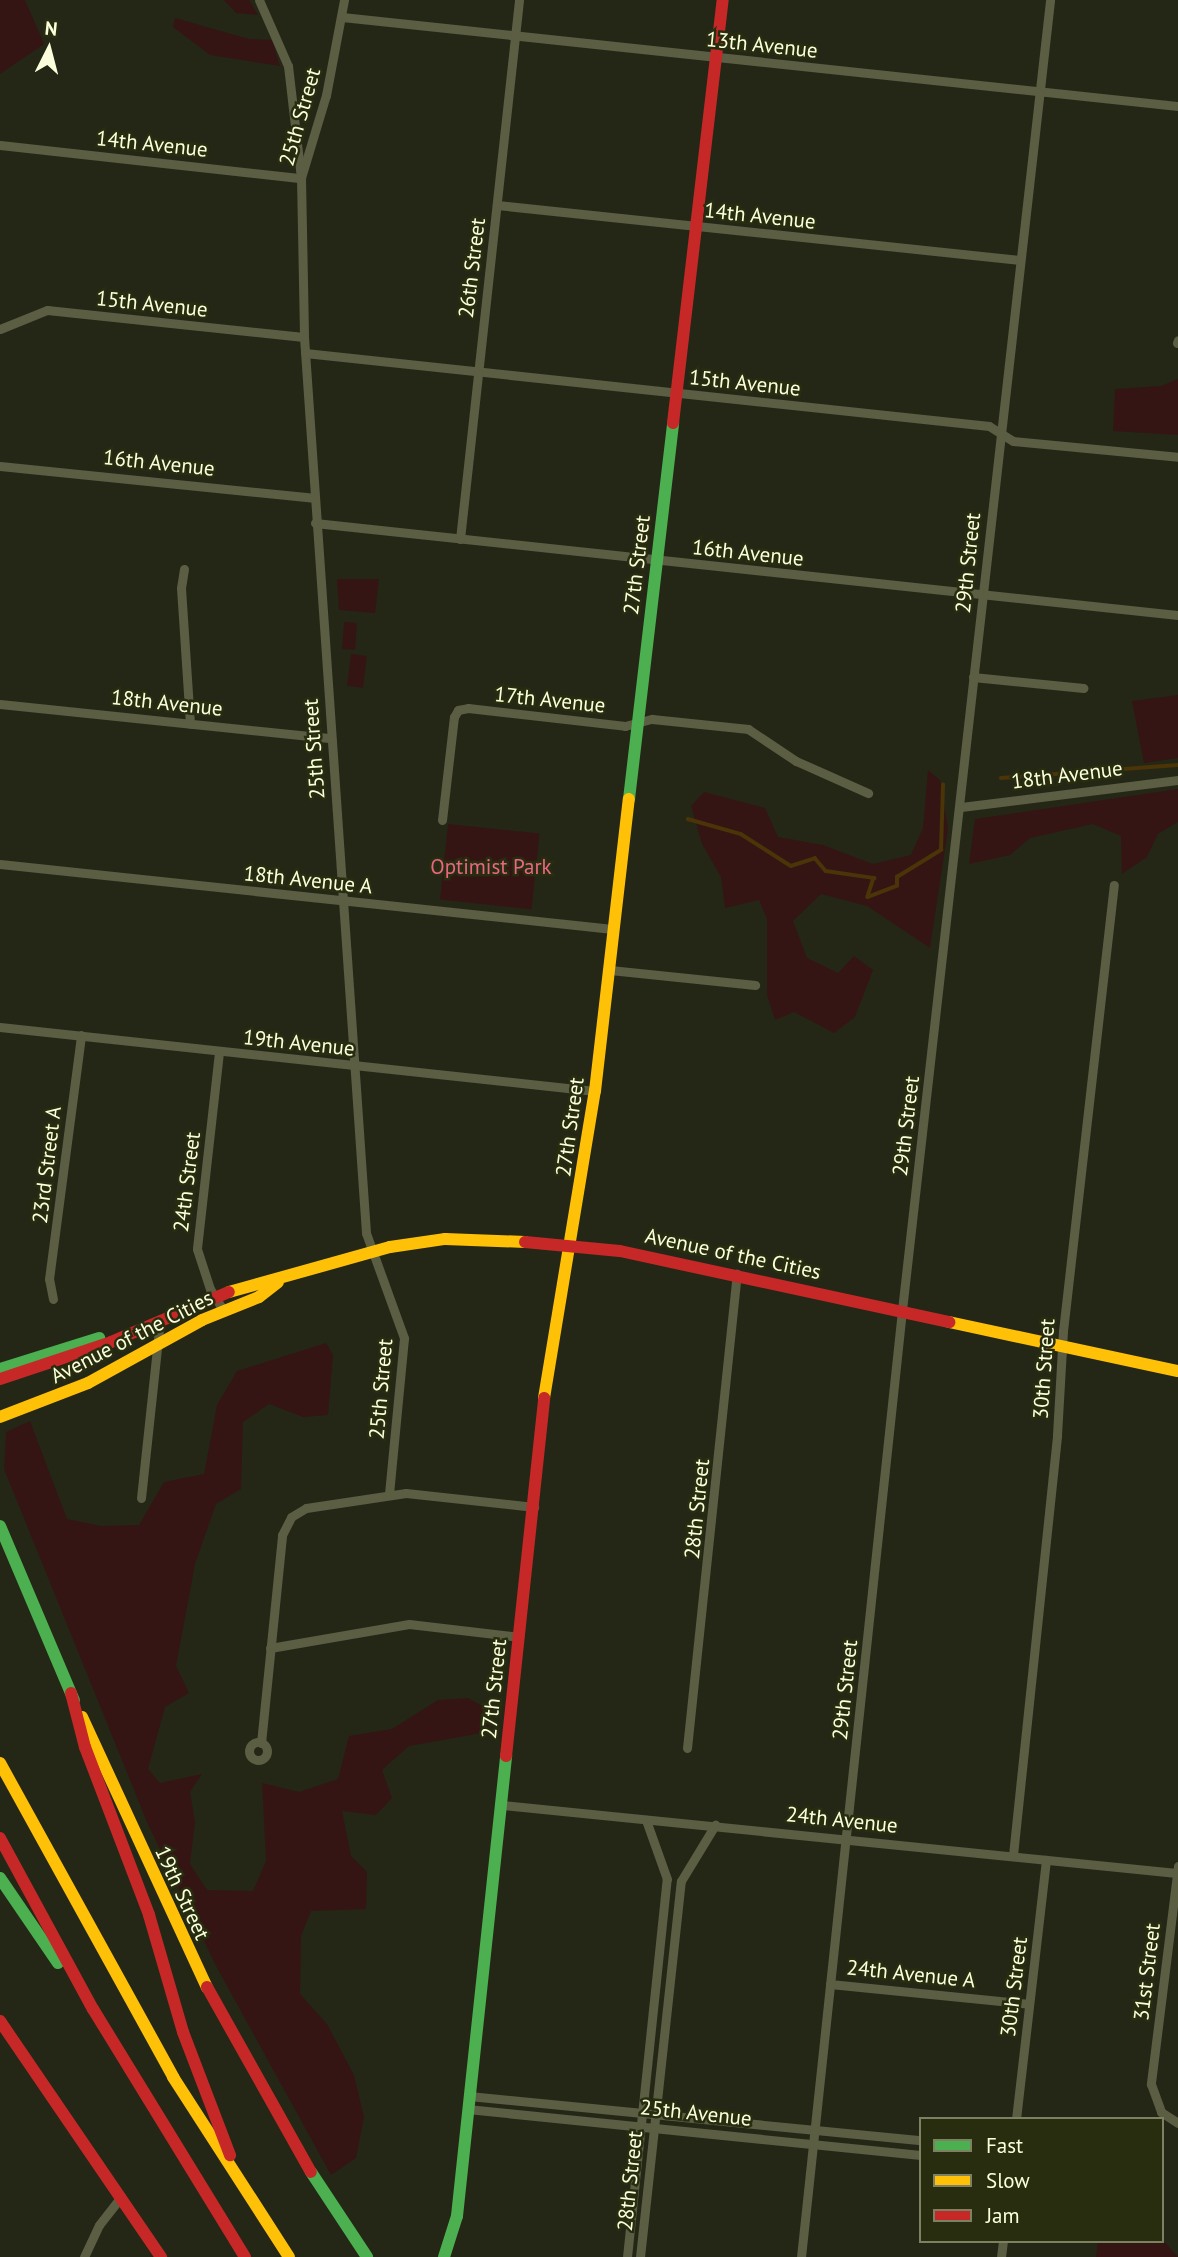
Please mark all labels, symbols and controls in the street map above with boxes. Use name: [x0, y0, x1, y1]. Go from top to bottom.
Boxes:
north arrow: [14, 14, 84, 84]
text: N: [44, 16, 59, 41]
street label: 13th Avenue: [705, 27, 819, 63]
street label: 25th Street: [274, 65, 326, 169]
street label: 14th Avenue: [95, 126, 209, 162]
street label: 14th Avenue: [703, 198, 817, 234]
street label: 26th Street: [453, 216, 491, 320]
street label: 15th Avenue: [95, 286, 209, 322]
street label: 15th Avenue: [688, 365, 802, 401]
street label: 16th Avenue: [102, 445, 216, 481]
street label: 29th Street: [950, 512, 986, 614]
street label: 27th Street: [618, 514, 656, 616]
street label: 16th Avenue: [691, 535, 805, 571]
street label: 17th Avenue: [493, 682, 607, 718]
street label: 18th Avenue: [110, 685, 224, 721]
street label: 25th Street: [298, 698, 330, 800]
street label: 18th Avenue: [1010, 756, 1124, 794]
park label: Optimist Park: [430, 854, 552, 880]
street label: 18th Avenue A: [242, 861, 374, 899]
street label: 19th Avenue: [242, 1025, 356, 1061]
street label: 29th Street: [887, 1074, 925, 1178]
street label: 27th Street: [551, 1076, 589, 1178]
street label: 23rd Street A: [27, 1105, 67, 1225]
street label: 24th Street: [168, 1130, 206, 1234]
street label: Avenue of the Cities: [643, 1223, 823, 1285]
street label: Avenue of the Cities: [46, 1285, 218, 1389]
street label: 30th Street: [1028, 1318, 1060, 1420]
street label: 25th Street: [364, 1338, 398, 1440]
street label: 28th Street: [679, 1458, 715, 1560]
street label: 27th Street: [476, 1638, 512, 1740]
street label: 29th Street: [827, 1639, 863, 1741]
street label: 24th Avenue: [785, 1802, 899, 1838]
street label: 19th Street: [149, 1842, 215, 1944]
street label: 31st Street: [1129, 1922, 1165, 2022]
street label: 30th Street: [995, 1935, 1033, 2039]
street label: 24th Avenue A: [845, 1955, 977, 1993]
street label: 25th Avenue: [639, 2095, 753, 2131]
legend: [919, 2117, 1164, 2243]
street label: 28th Street: [612, 2130, 648, 2232]
text: Fast: [986, 2132, 1023, 2159]
text: Slow: [986, 2167, 1030, 2194]
text: Jam: [986, 2202, 1020, 2229]

